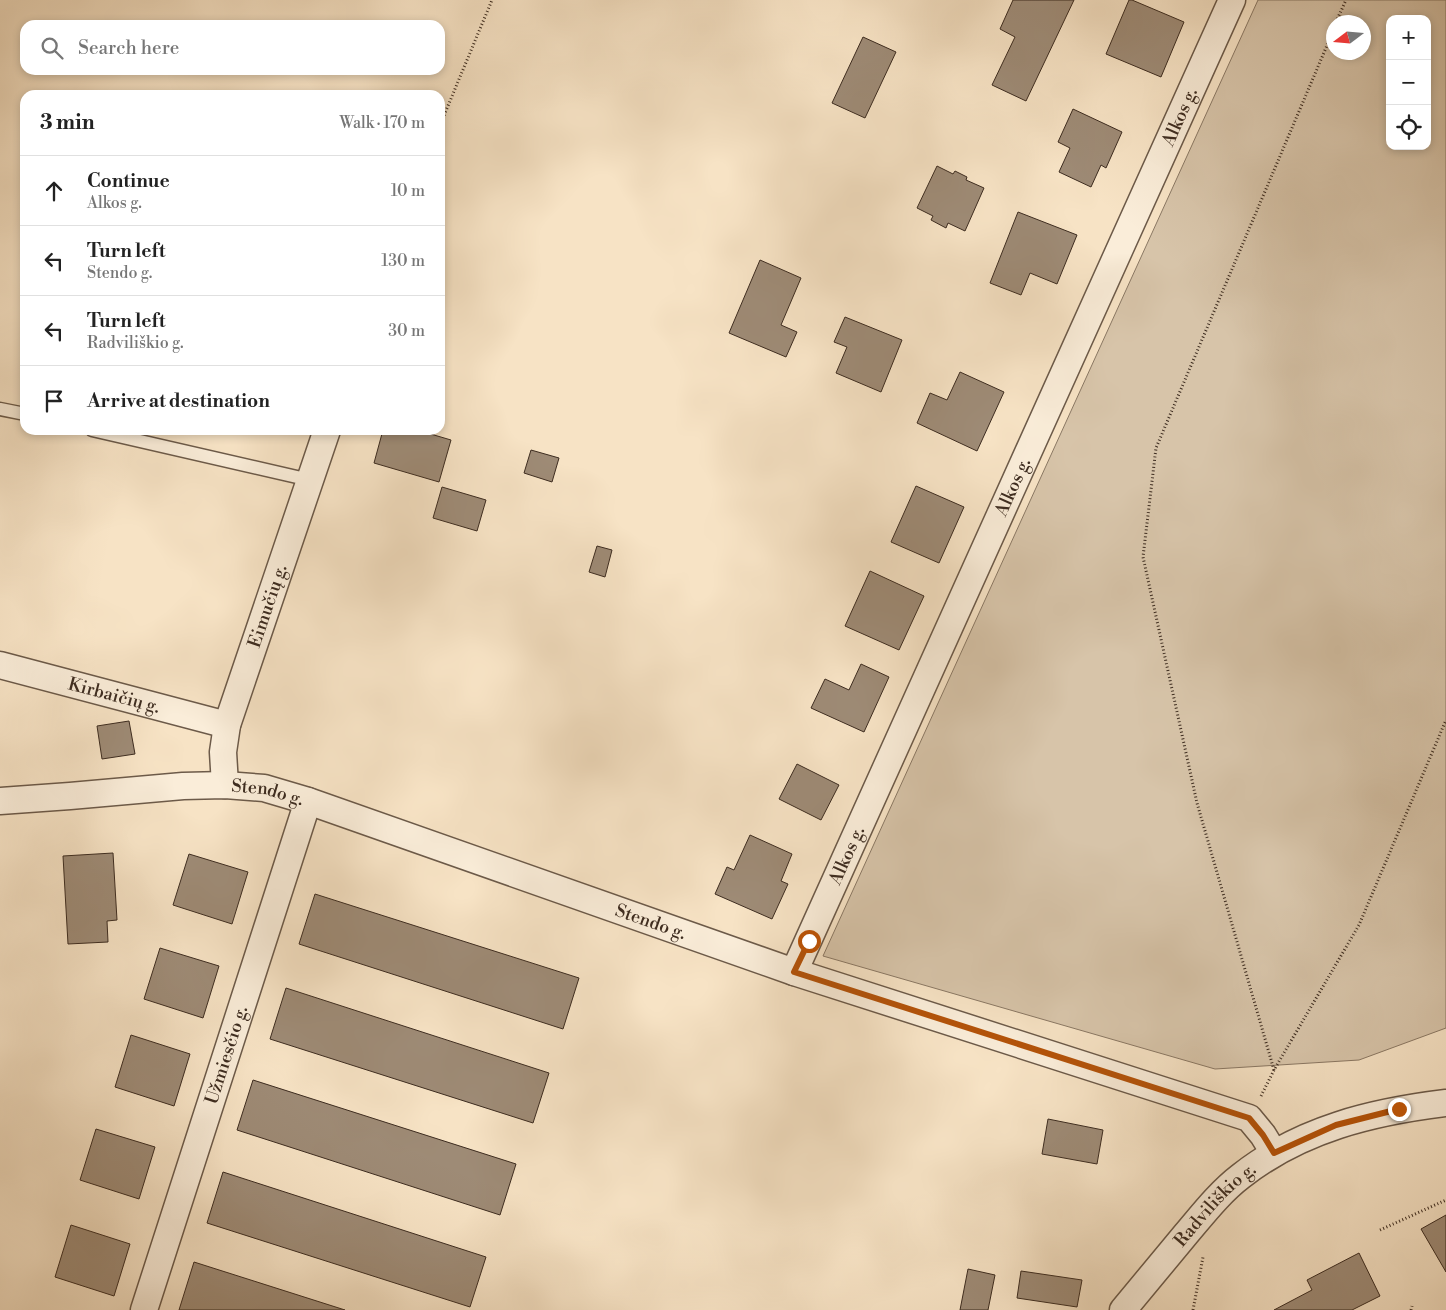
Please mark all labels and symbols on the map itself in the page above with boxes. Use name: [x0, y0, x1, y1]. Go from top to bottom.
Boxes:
north arrow: [1326, 15, 1371, 60]
street label: Alkos g.: [1156, 84, 1203, 151]
street label: Alkos g.: [989, 454, 1036, 521]
street label: Eimučių g.: [243, 561, 292, 651]
street label: Kirbaičių g.: [66, 672, 163, 718]
street label: Stendo g.: [231, 774, 307, 811]
street label: Alkos g.: [823, 822, 870, 889]
street label: Stendo g.: [612, 899, 689, 945]
route start: [798, 930, 821, 953]
street label: Užmiesčio g.: [200, 1003, 253, 1107]
route end: [1388, 1098, 1411, 1121]
street label: Radviliškio g.: [1169, 1157, 1260, 1251]

